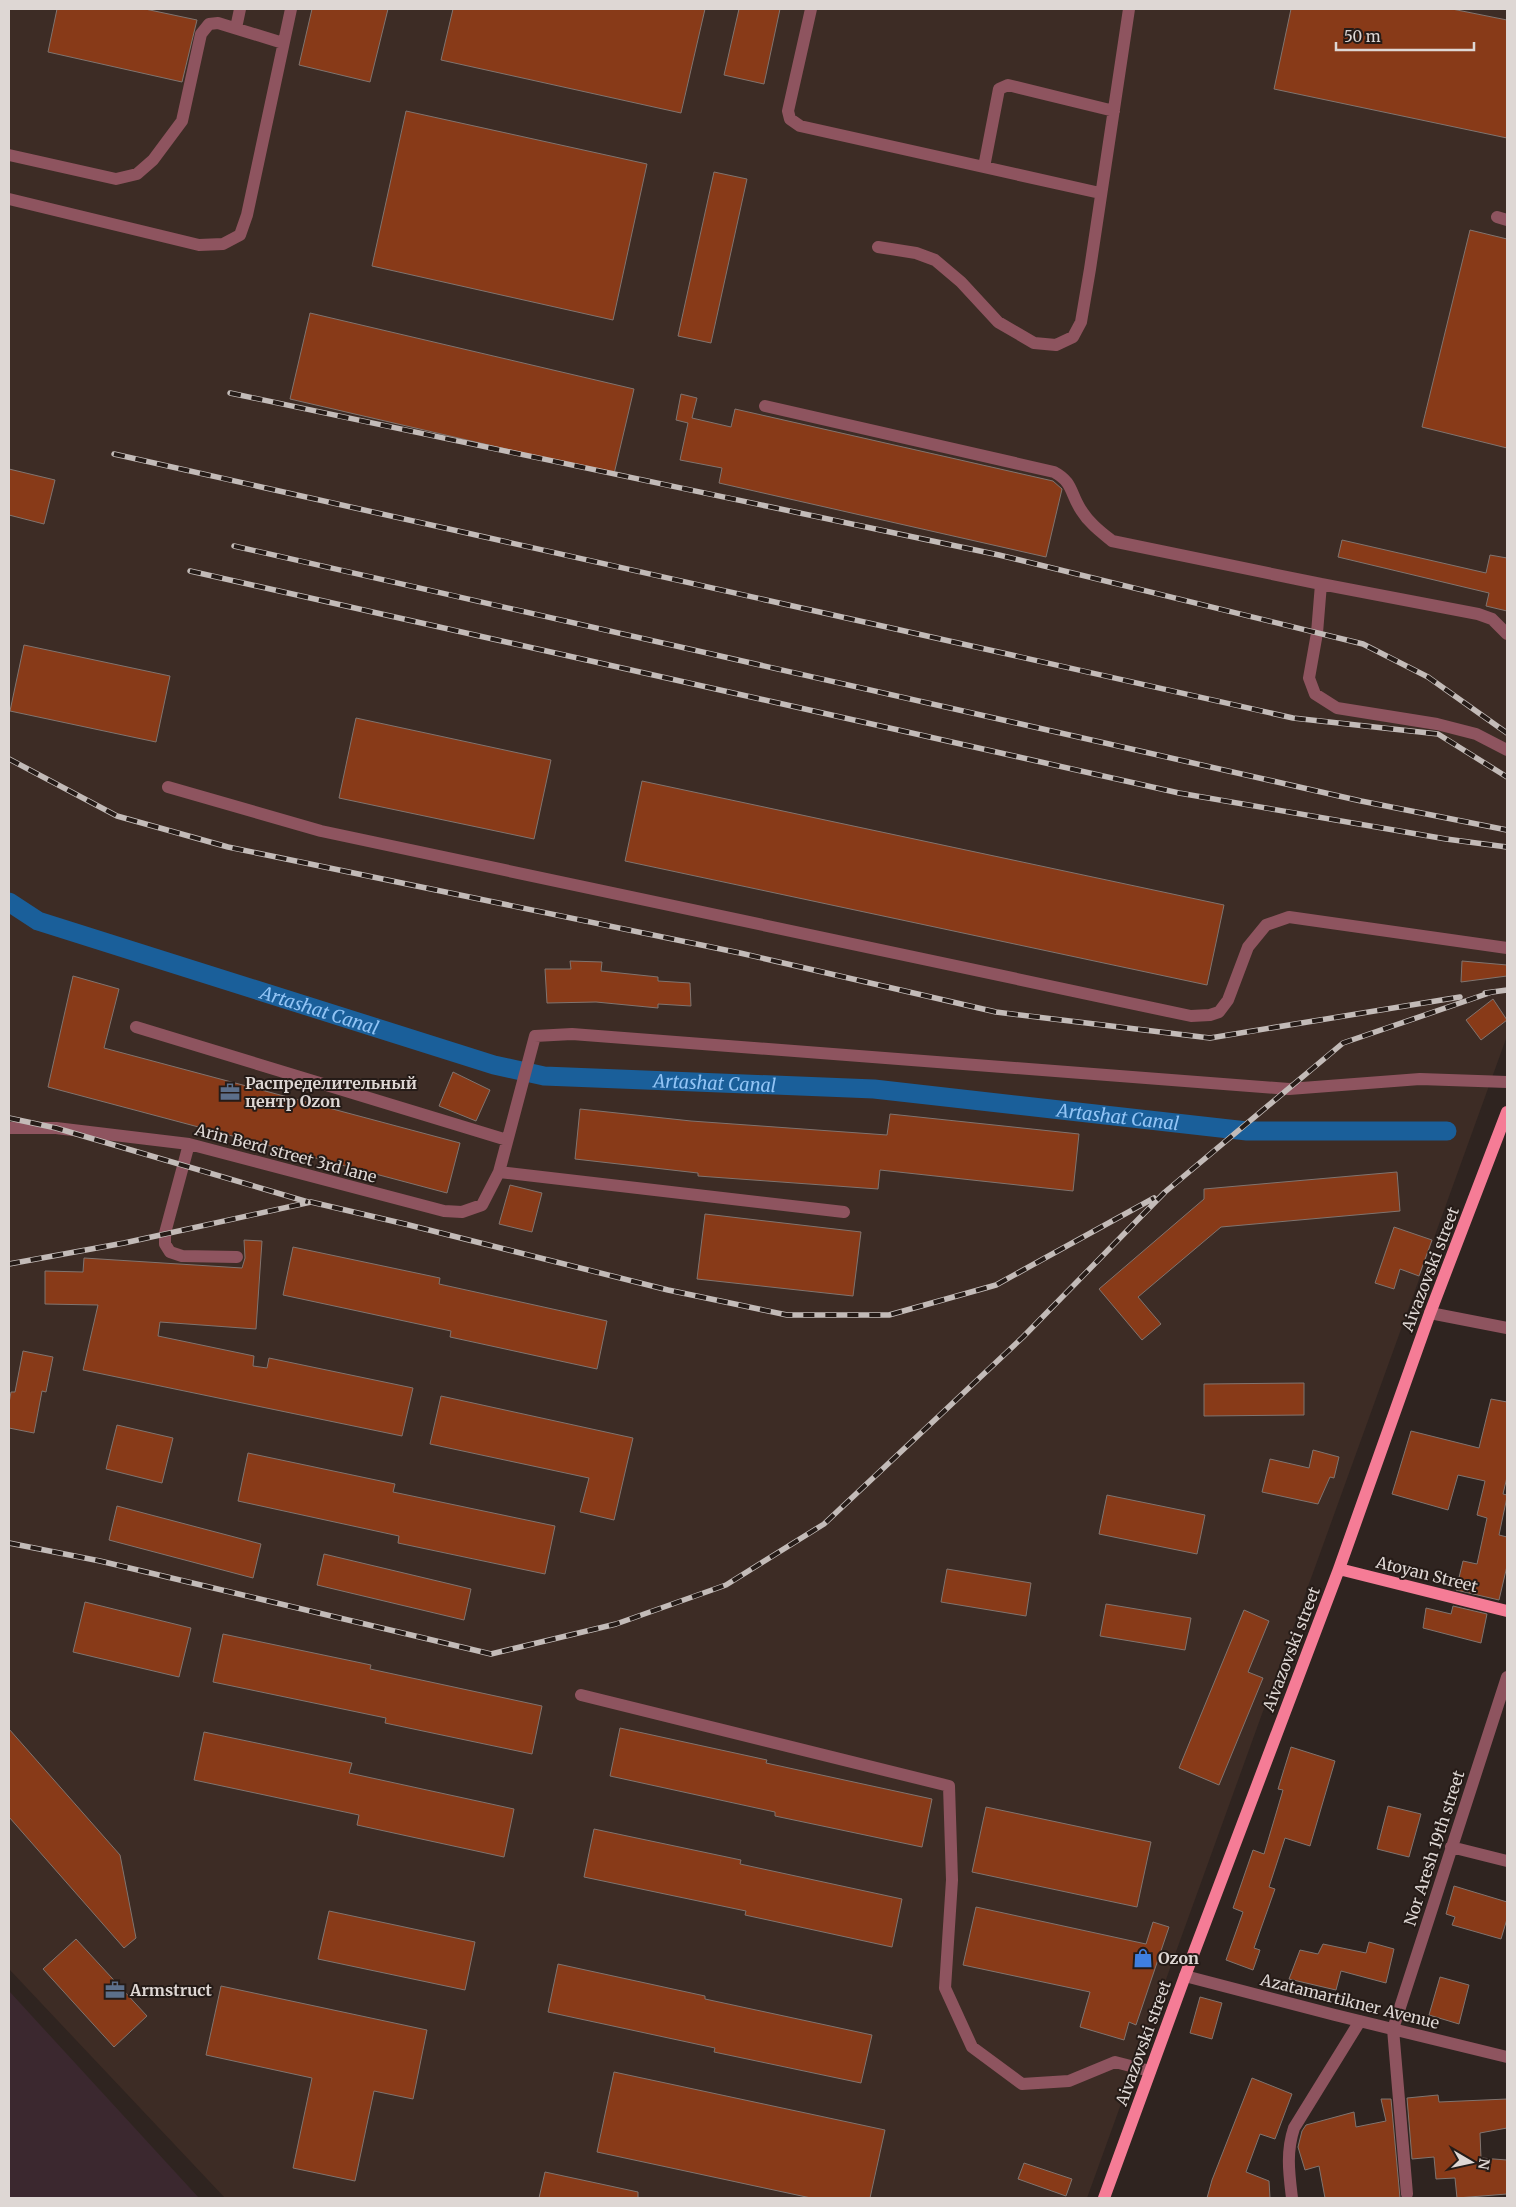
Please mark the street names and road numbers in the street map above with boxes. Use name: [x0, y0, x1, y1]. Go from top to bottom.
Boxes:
street label: Arin Berd street 3rd lane: [192, 1119, 379, 1187]
street label: Aivazovski street: [1397, 1203, 1463, 1335]
street label: Atoyan Street: [1373, 1551, 1481, 1596]
street label: Aivazovski street: [1258, 1583, 1324, 1715]
street label: Nor Aresh 19th street: [1399, 1767, 1469, 1928]
street label: Azatamartikner Avenue: [1258, 1969, 1441, 2033]
street label: Aivazovski street: [1111, 1977, 1175, 2109]

